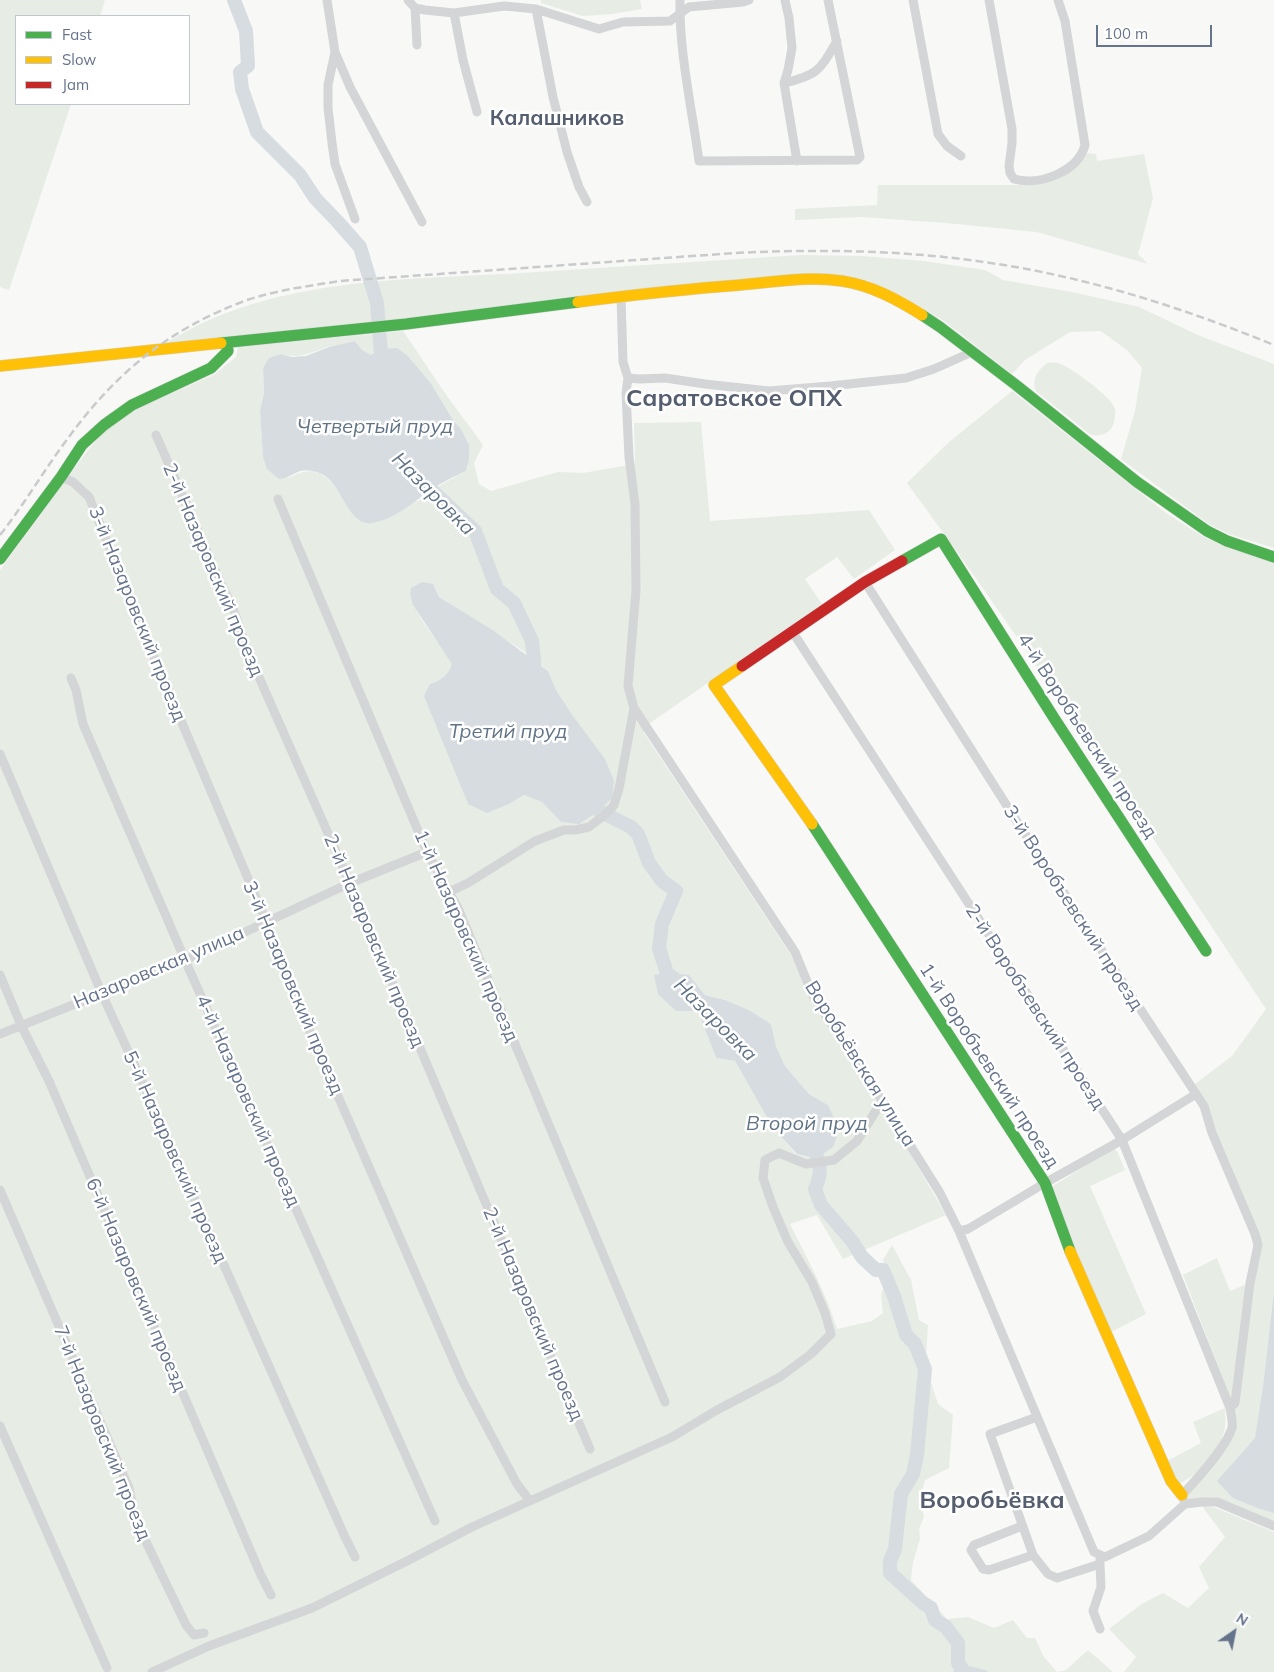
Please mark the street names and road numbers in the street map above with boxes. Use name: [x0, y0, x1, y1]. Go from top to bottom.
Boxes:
street label: 2-й Назаровский проезд: [158, 460, 268, 680]
street label: 3-й Назаровский проезд: [83, 503, 191, 725]
street label: 4-й Воробъевский проезд: [1012, 629, 1162, 843]
street label: 3-й Воробъевский проезд: [998, 801, 1148, 1015]
street label: 1-й Назаровский проезд: [409, 826, 523, 1046]
street label: 2-й Назаровский проезд: [319, 831, 429, 1051]
street label: 3-й Назаровский проезд: [238, 878, 348, 1098]
street label: 2-й Воробъевский проезд: [960, 900, 1110, 1114]
street label: Назаровская улица: [70, 922, 248, 1014]
street label: 1-й Воробъевский проезд: [914, 959, 1064, 1173]
street label: Воробьёвская улица: [800, 977, 920, 1151]
street label: 4-й Назаровский проезд: [191, 991, 305, 1211]
street label: 5-й Назаровский проезд: [118, 1047, 232, 1267]
street label: 6-й Назаровский проезд: [81, 1175, 191, 1395]
street label: 2-й Назаровский проезд: [478, 1204, 588, 1424]
street label: 7-й Назаровский проезд: [48, 1322, 156, 1544]

